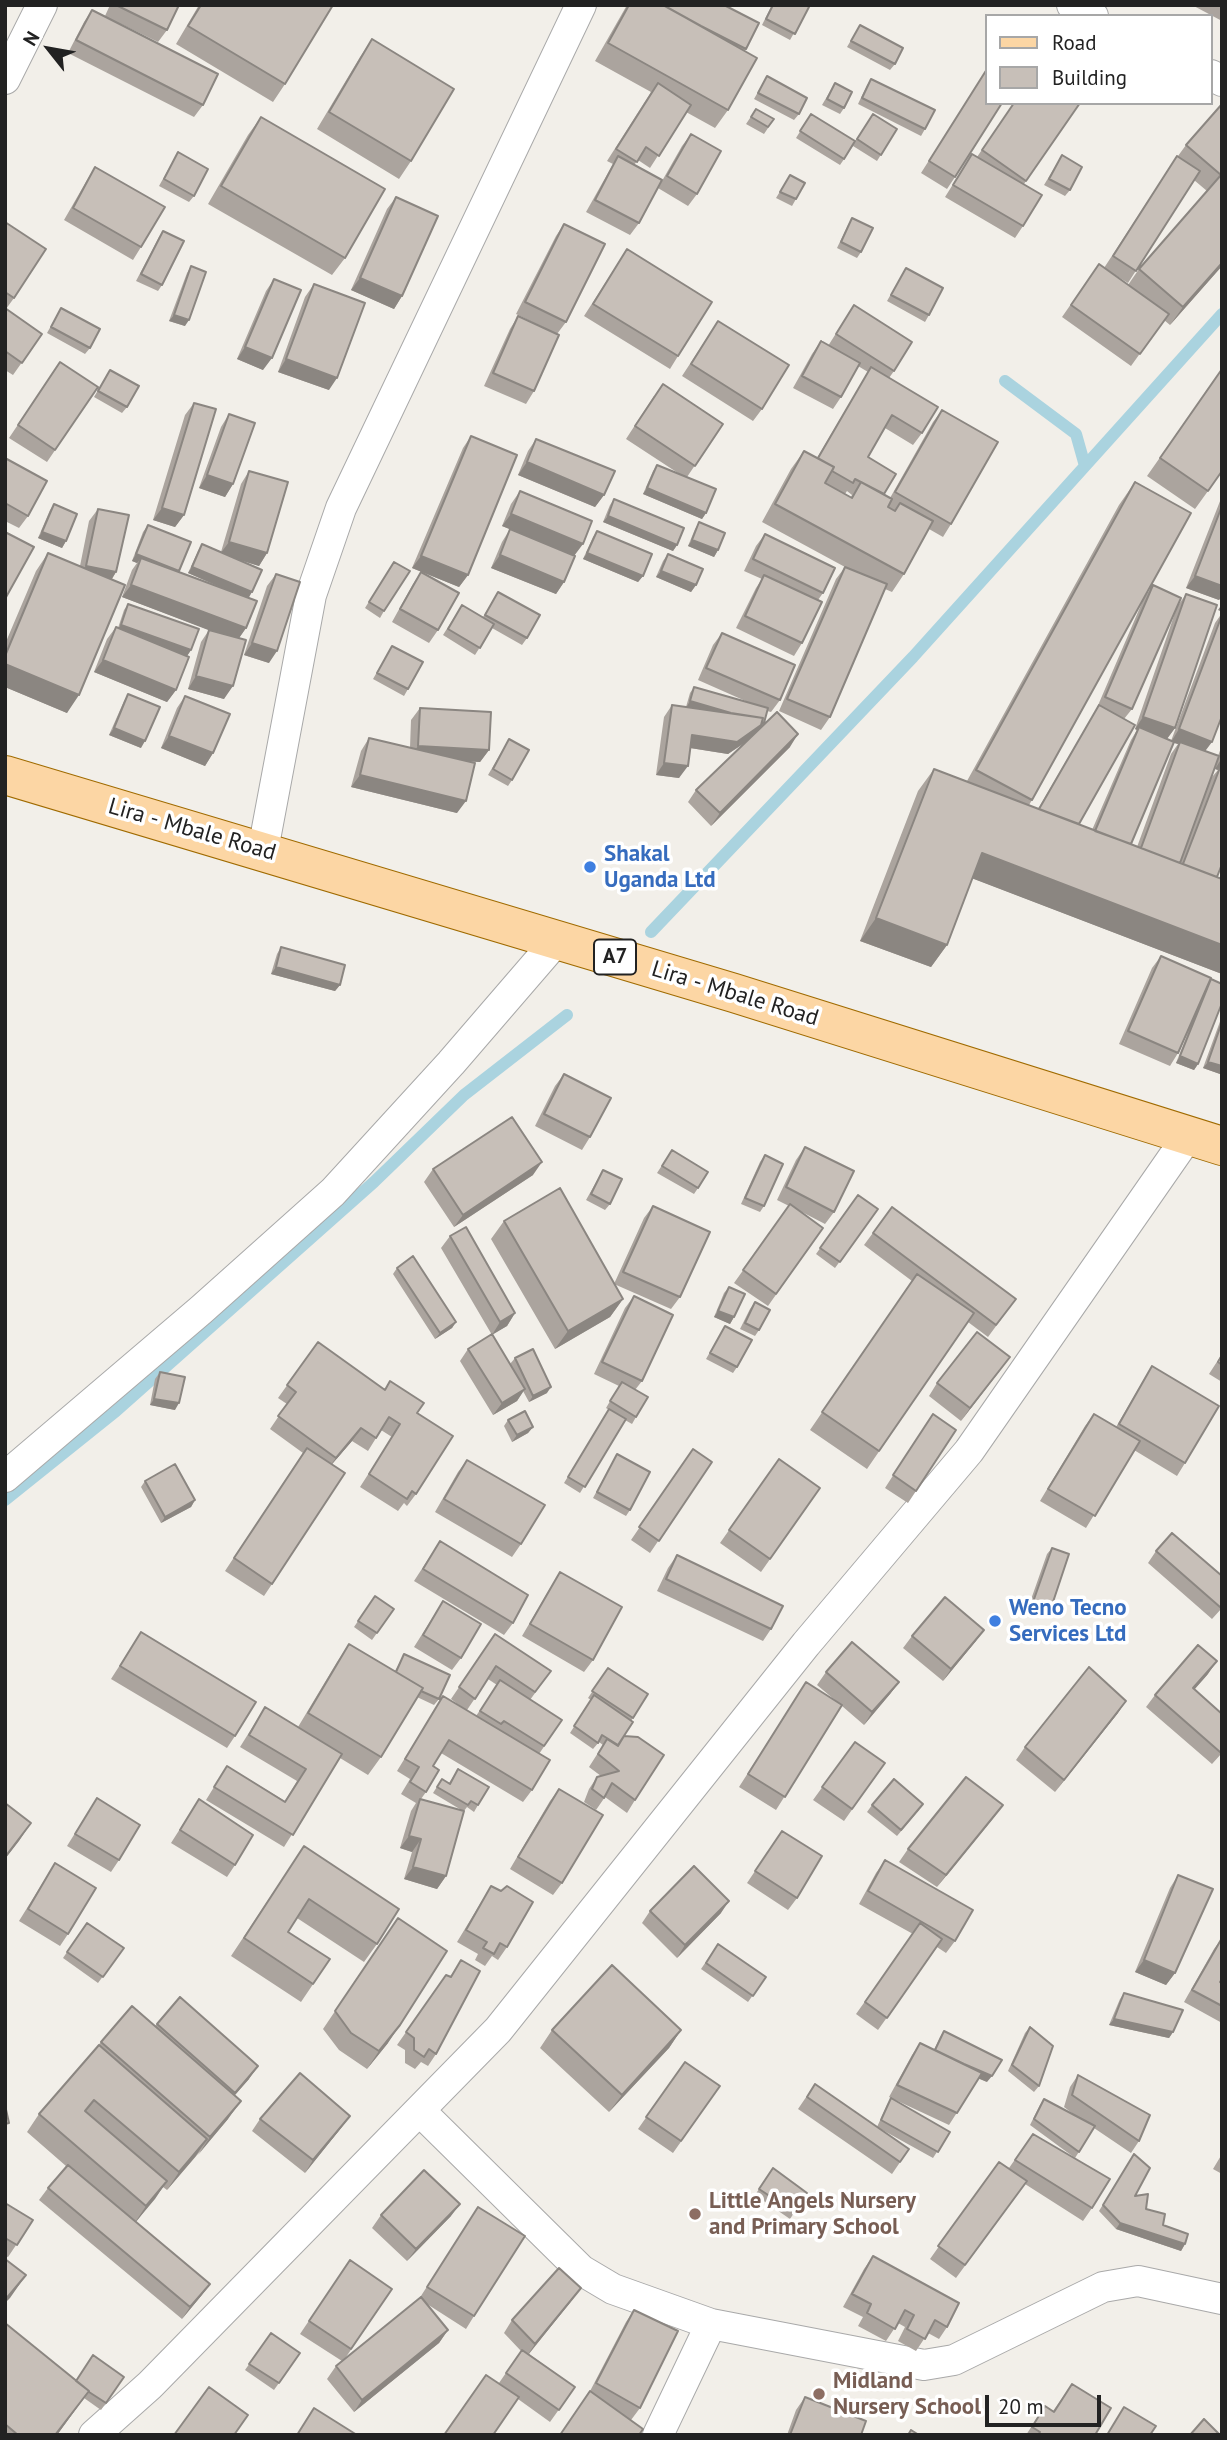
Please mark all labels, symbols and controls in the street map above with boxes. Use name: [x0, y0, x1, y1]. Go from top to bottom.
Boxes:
north arrow: [14, 14, 84, 84]
legend: [986, 14, 1213, 105]
text: N: [17, 27, 44, 50]
text: Road: [1052, 29, 1096, 56]
text: Building: [1052, 64, 1127, 91]
street label: Lira - Mbale Road: [105, 793, 279, 867]
place label: Shakal Uganda Ltd: [604, 840, 716, 894]
marker: Shakal Uganda Ltd: [582, 859, 598, 875]
road number: A7: [594, 940, 636, 974]
street label: Lira - Mbale Road: [648, 955, 822, 1033]
place label: Weno Tecno Services Ltd: [1009, 1594, 1127, 1648]
marker: Weno Tecno Services Ltd: [987, 1613, 1003, 1629]
place label: Little Angels Nursery and Primary School: [709, 2187, 916, 2241]
marker: Little Angels Nursery and Primary School: [687, 2206, 703, 2222]
place label: Midland Nursery School: [833, 2367, 981, 2421]
scale bar: [989, 2380, 1104, 2424]
marker: Midland Nursery School: [811, 2386, 827, 2402]
text: 20 m: [998, 2393, 1044, 2420]

